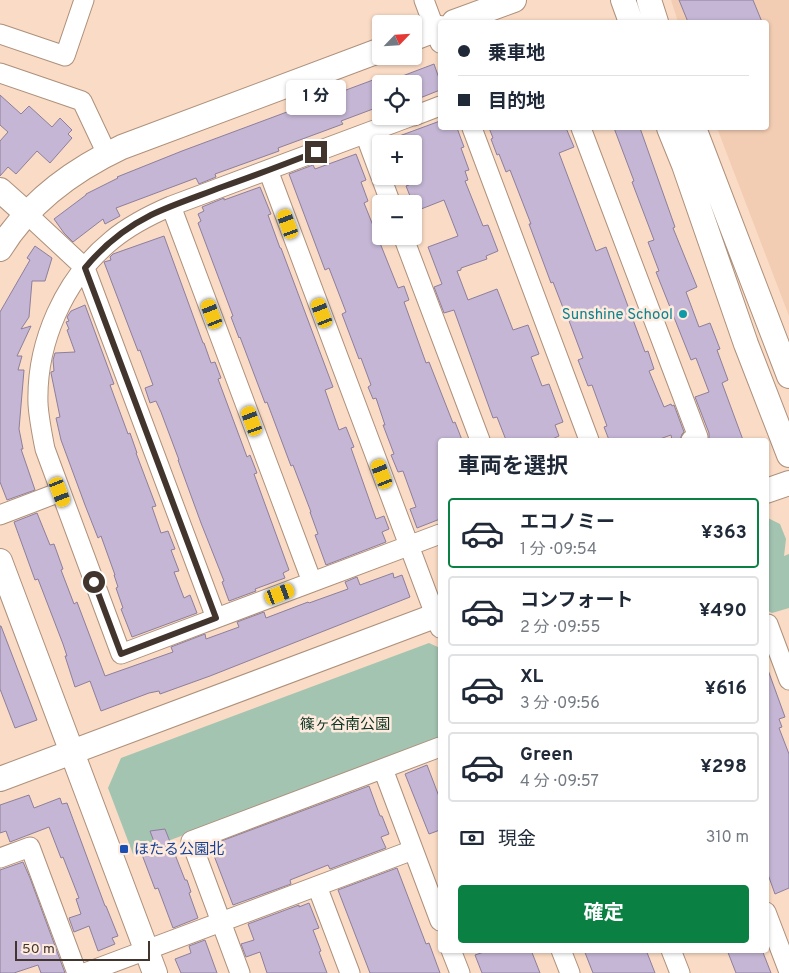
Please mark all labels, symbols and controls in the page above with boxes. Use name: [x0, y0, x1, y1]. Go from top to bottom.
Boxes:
north arrow: [372, 15, 422, 65]
map controls: [372, 15, 422, 245]
text: 乗車地: [488, 42, 545, 66]
button: locate: [372, 75, 422, 125]
callout: 1 分: [286, 80, 346, 114]
text: 1 分: [303, 87, 329, 107]
text: 目的地: [488, 90, 545, 114]
button: +: [372, 135, 422, 185]
route end: [305, 141, 327, 163]
button: −: [372, 195, 422, 245]
car: [275, 207, 300, 241]
car: [309, 296, 334, 330]
car: [199, 297, 224, 331]
place label: Sunshine School: [562, 306, 673, 325]
marker: Sunshine School: [677, 308, 689, 320]
car: [239, 404, 264, 438]
text: 車両を選択: [458, 454, 568, 481]
car: [369, 457, 394, 491]
car: [47, 475, 72, 509]
icon: car: [460, 511, 505, 556]
text: エコノミー: [520, 511, 615, 535]
text: ¥363: [701, 521, 747, 545]
text: 1 分 · 09:54: [520, 540, 597, 560]
route start: [83, 571, 105, 593]
car: [263, 582, 296, 606]
icon: car: [460, 589, 505, 634]
text: コンフォート: [520, 589, 633, 613]
text: ¥490: [699, 599, 747, 623]
text: 2 分 · 09:55: [520, 618, 600, 638]
text: XL: [520, 665, 543, 689]
icon: car: [460, 667, 505, 712]
text: ¥616: [705, 677, 747, 701]
text: 3 分 · 09:56: [520, 694, 600, 714]
park label: 篠ヶ谷南公園: [300, 716, 390, 735]
text: Green: [520, 743, 573, 767]
icon: car: [460, 745, 505, 790]
text: ¥298: [700, 755, 747, 779]
text: 4 分 · 09:57: [520, 772, 599, 792]
icon: cash: [458, 824, 486, 852]
text: 現金: [498, 828, 536, 852]
text: 310 m: [706, 828, 749, 848]
place label: ほたる公園北: [134, 840, 224, 860]
marker: ほたる公園北: [118, 843, 130, 855]
button: 確定: [458, 885, 749, 943]
scale bar: [15, 938, 150, 961]
text: 50 m: [22, 941, 55, 958]

